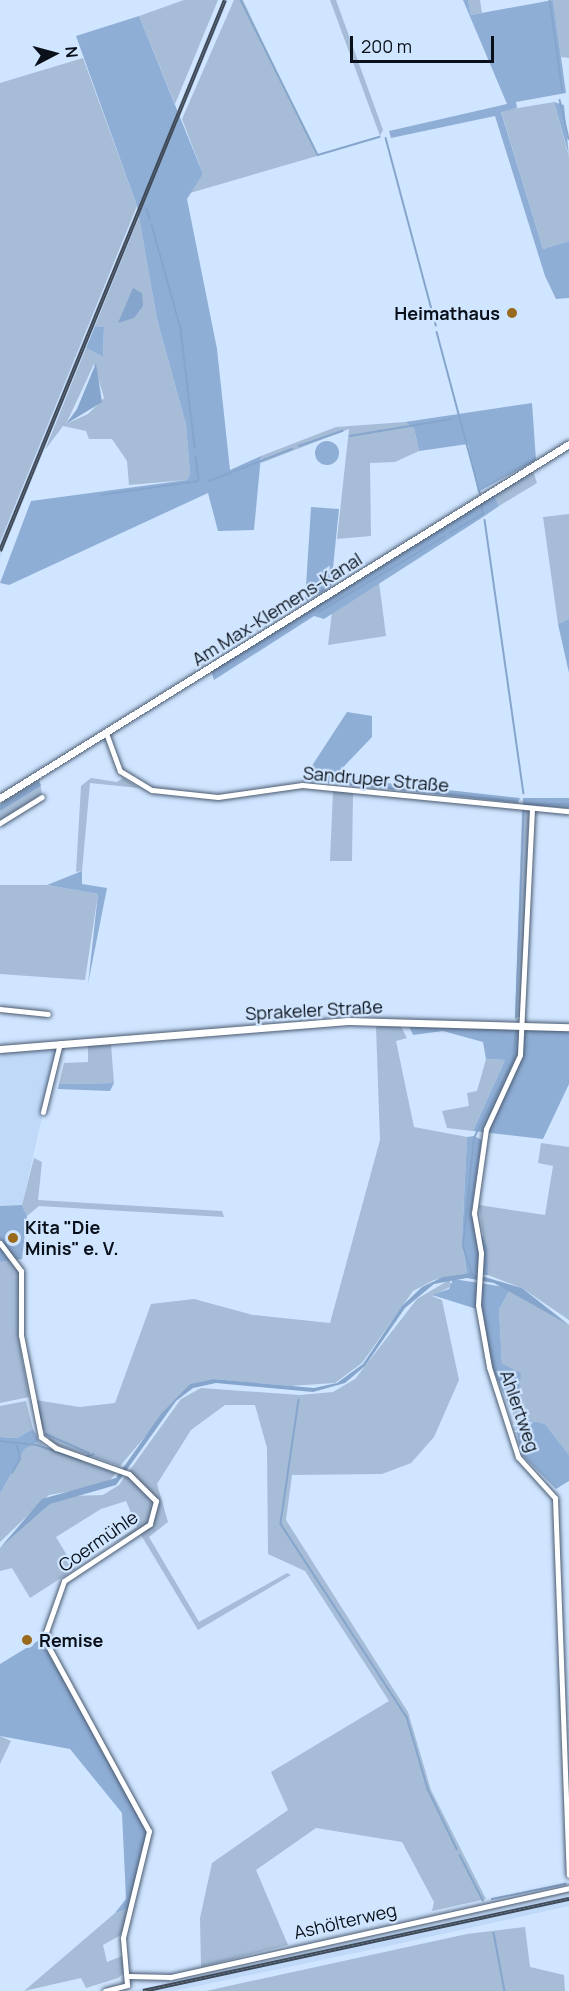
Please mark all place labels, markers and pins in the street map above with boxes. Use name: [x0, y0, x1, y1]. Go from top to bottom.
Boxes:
place label: Heimathaus: [394, 302, 500, 324]
marker: Heimathaus: [505, 306, 519, 320]
place label: Kita "Die Minis" e. V.: [25, 1217, 119, 1260]
marker: Kita "Die Minis" e. V.: [6, 1231, 20, 1245]
place label: Remise: [39, 1629, 103, 1651]
marker: Remise: [20, 1633, 34, 1647]

